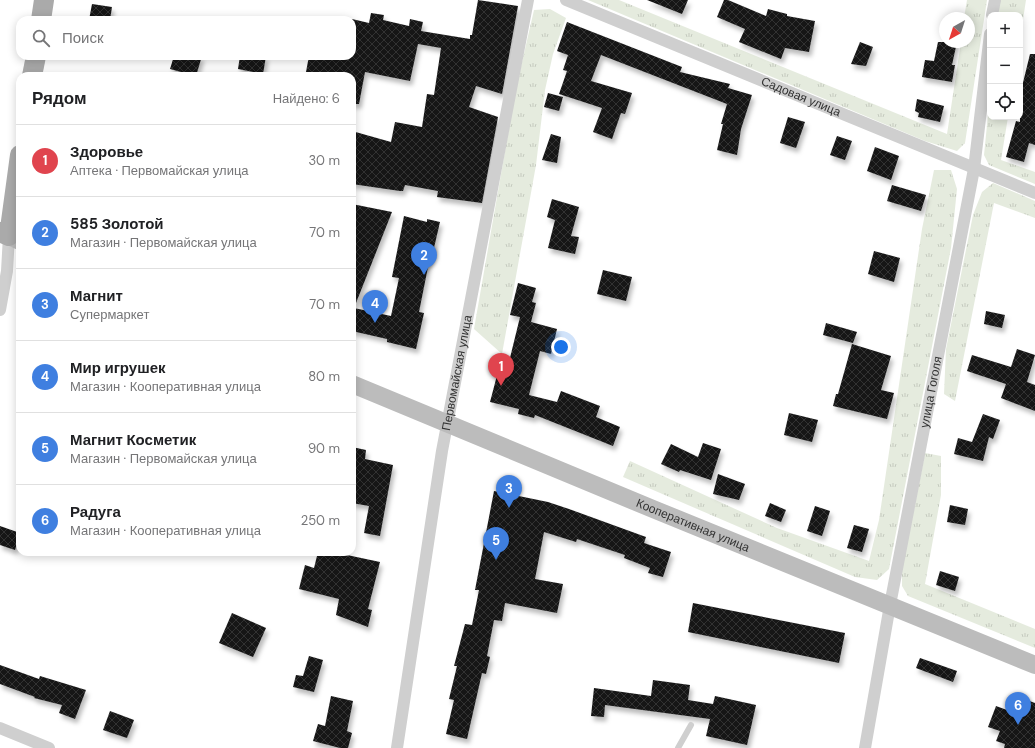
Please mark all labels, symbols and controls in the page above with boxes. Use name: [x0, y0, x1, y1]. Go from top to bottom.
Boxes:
north arrow: [939, 12, 975, 48]
map controls: [987, 12, 1023, 120]
button: +: [987, 12, 1023, 48]
search box: [16, 16, 356, 60]
icon: search: [30, 27, 52, 49]
text: Поиск: [62, 28, 104, 48]
button: −: [987, 48, 1023, 84]
street label: Садовая улица: [759, 73, 843, 120]
button: locate: [987, 84, 1023, 120]
text: Рядом: [32, 87, 87, 109]
text: Найдено: 6: [273, 90, 340, 107]
text: Здоровье: [70, 142, 143, 162]
text: 1: [43, 152, 47, 169]
text: 30 m: [308, 152, 340, 169]
text: Аптека · Первомайская улица: [70, 162, 249, 179]
text: 585 Золотой: [70, 214, 164, 234]
text: 2: [41, 224, 49, 241]
text: 70 m: [309, 224, 340, 241]
text: Магазин · Первомайская улица: [70, 234, 257, 251]
pin: 2: [411, 242, 437, 275]
text: Магнит: [70, 286, 123, 306]
pin: 4: [362, 290, 388, 323]
text: 3: [41, 296, 49, 313]
text: 70 m: [309, 296, 340, 313]
text: Супермаркет: [70, 306, 149, 323]
street label: Первомайская улица: [438, 313, 476, 432]
your location: [551, 337, 571, 357]
pin: 1: [488, 353, 514, 386]
street label: улица Гоголя: [916, 355, 946, 429]
text: Мир игрушек: [70, 358, 166, 378]
text: 4: [41, 368, 49, 385]
text: 80 m: [308, 368, 340, 385]
text: Магазин · Кооперативная улица: [70, 378, 261, 395]
text: Магнит Косметик: [70, 430, 196, 450]
text: 5: [41, 440, 49, 457]
text: 90 m: [308, 440, 340, 457]
text: Магазин · Первомайская улица: [70, 450, 257, 467]
pin: 3: [496, 475, 522, 508]
street label: Кооперативная улица: [634, 495, 752, 556]
text: Радуга: [70, 502, 121, 522]
text: 6: [41, 512, 49, 529]
text: 250 m: [301, 512, 340, 529]
text: Магазин · Кооперативная улица: [70, 522, 261, 539]
pin: 5: [483, 527, 509, 560]
pin: 6: [1005, 692, 1031, 725]

